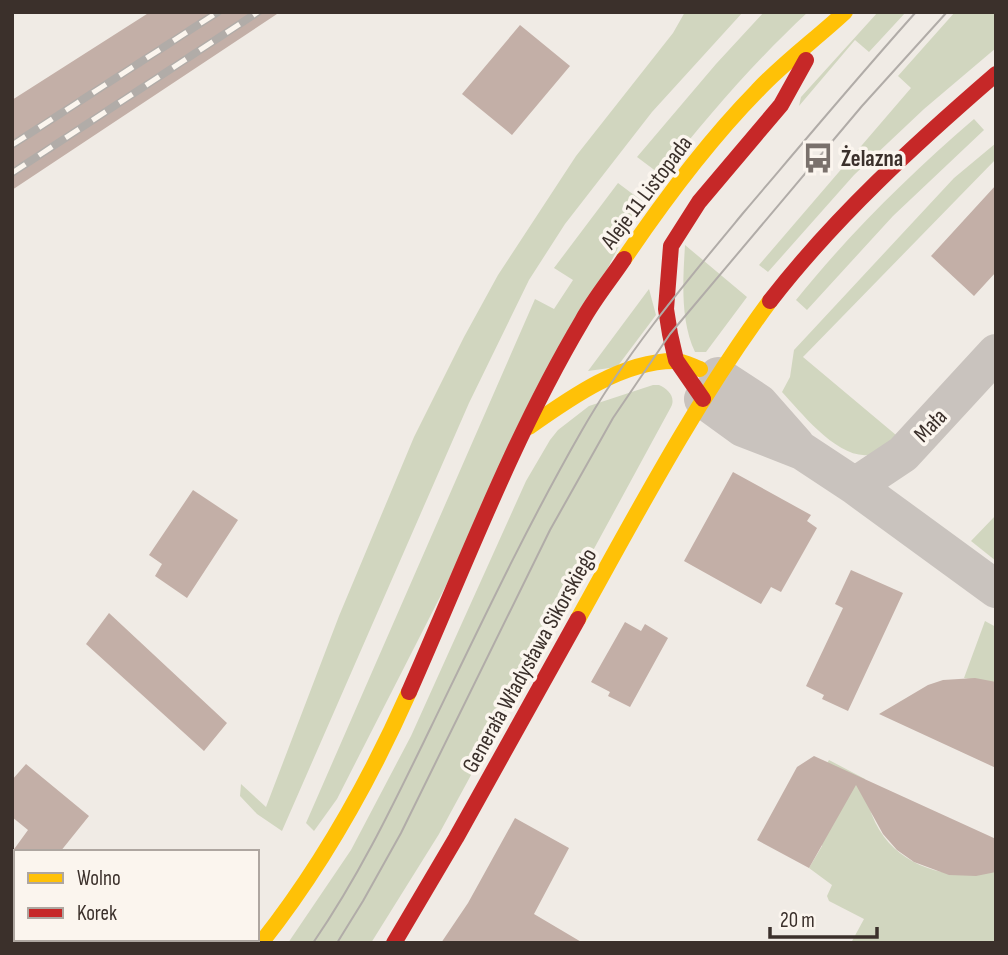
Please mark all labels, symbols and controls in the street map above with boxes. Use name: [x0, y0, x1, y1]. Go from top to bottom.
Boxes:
street label: Aleje 11 Listopada: [594, 130, 699, 256]
bus stop icon: Żelazna: [801, 141, 835, 175]
place label: Żelazna: [841, 145, 903, 173]
street label: Mała: [908, 403, 953, 448]
street label: Generała Władysława Sikorskiego: [456, 543, 603, 778]
legend: [14, 850, 259, 941]
text: Wolno: [77, 866, 121, 891]
scale bar: [770, 895, 877, 939]
text: Korek: [77, 901, 117, 926]
text: 20 m: [780, 908, 815, 933]

